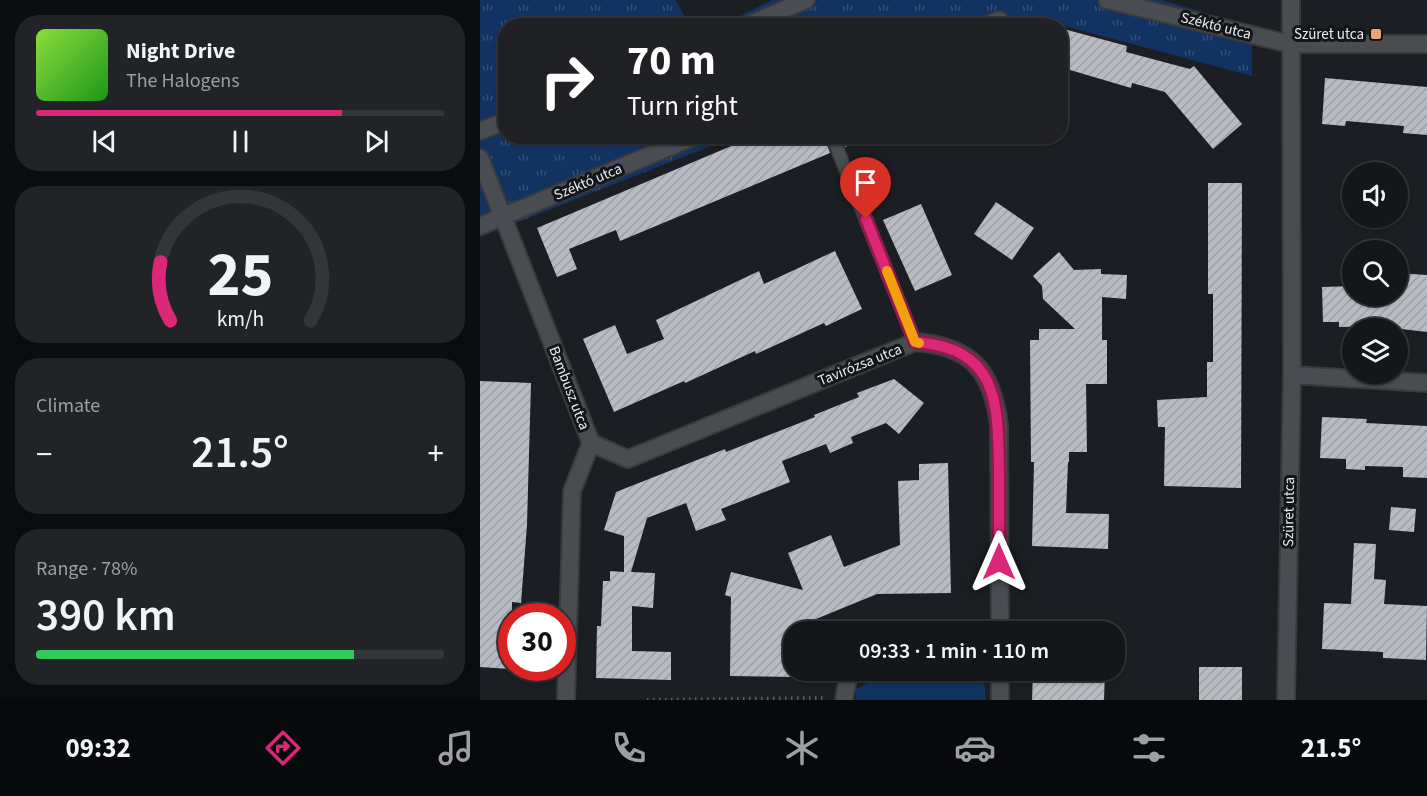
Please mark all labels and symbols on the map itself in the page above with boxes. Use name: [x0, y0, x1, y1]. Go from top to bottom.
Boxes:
street label: Széktó utca: [1178, 7, 1254, 45]
place label: Szüret utca: [1294, 24, 1364, 45]
marker: Szüret utca: [1369, 27, 1383, 41]
pin: [840, 157, 891, 219]
street label: Széktó utca: [551, 158, 625, 206]
street label: Tavirózsa utca: [815, 339, 905, 391]
street label: Bambusz utca: [543, 343, 595, 433]
street label: Szüret utca: [1278, 477, 1300, 547]
position arrow: [967, 530, 1031, 594]
speed limit sign: 30: [498, 603, 576, 681]

